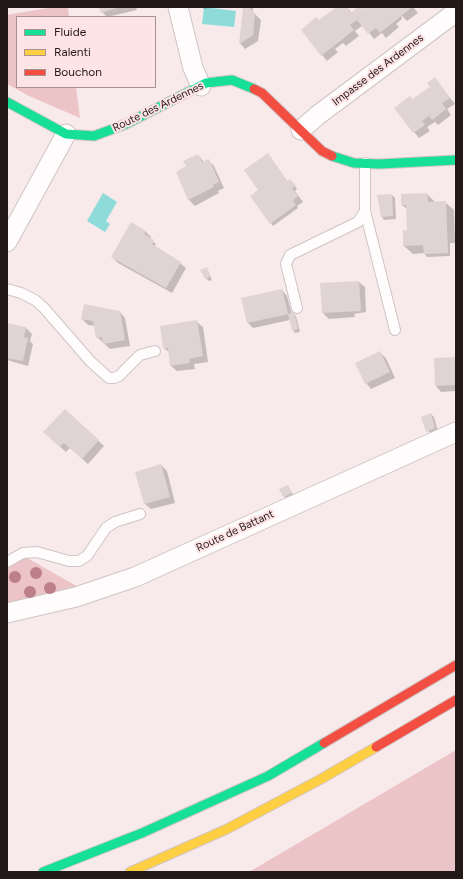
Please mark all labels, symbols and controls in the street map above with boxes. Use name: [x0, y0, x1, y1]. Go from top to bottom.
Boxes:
legend: [16, 16, 156, 88]
text: Fluide: [54, 25, 86, 39]
street label: Impasse des Ardennes: [330, 31, 426, 109]
text: Ralenti: [54, 45, 91, 59]
text: Bouchon: [54, 65, 102, 79]
street label: Route des Ardennes: [110, 79, 206, 135]
street label: Route de Battant: [194, 507, 276, 555]

